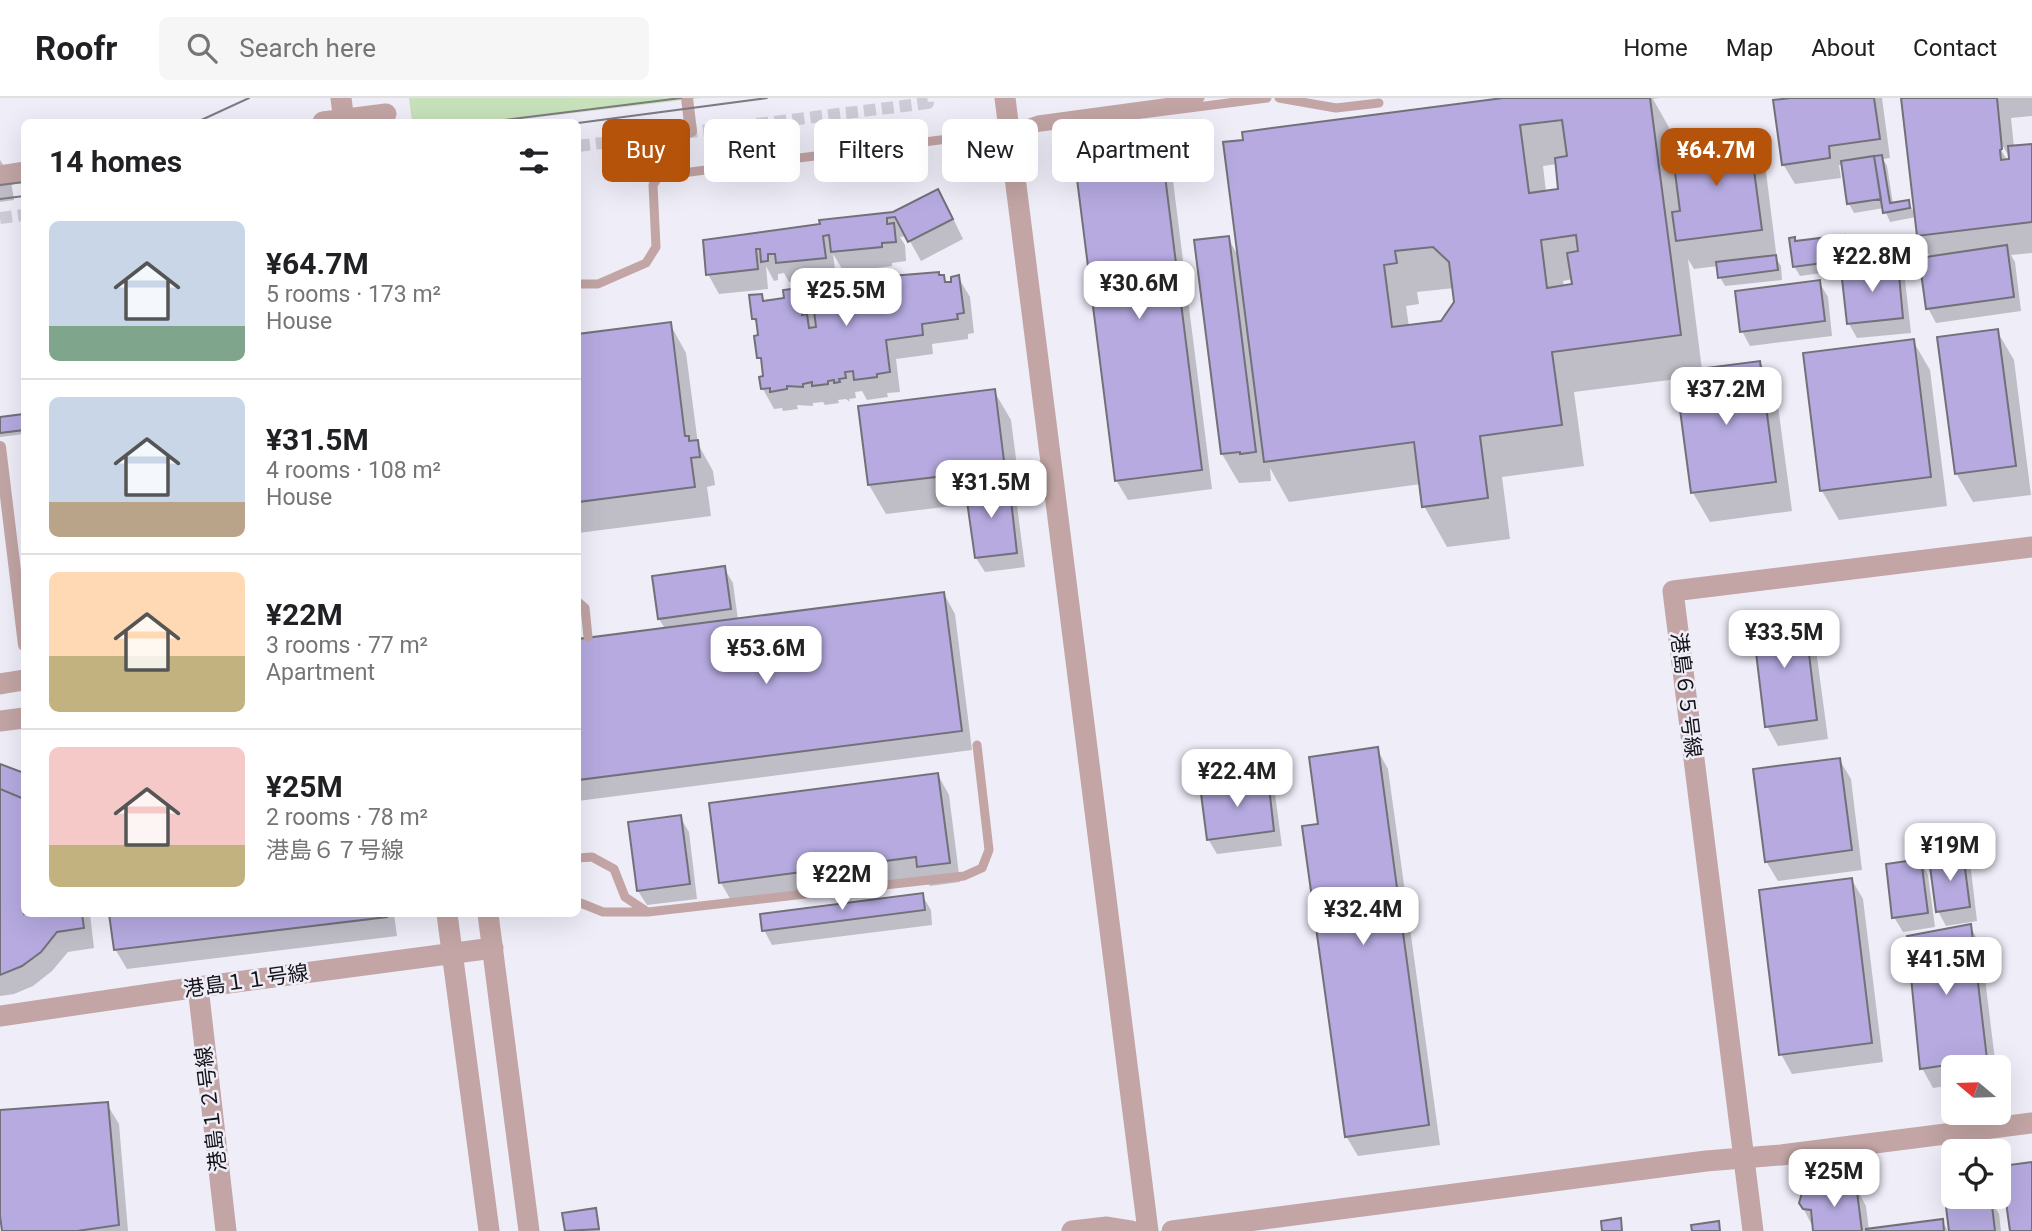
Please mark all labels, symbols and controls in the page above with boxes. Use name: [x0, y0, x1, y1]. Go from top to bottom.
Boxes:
search box: [159, 17, 649, 80]
text: Roofr: [35, 29, 117, 68]
icon: search: [183, 29, 221, 67]
text: Search here: [239, 33, 376, 63]
text: Home: [1623, 34, 1688, 62]
text: Map: [1726, 34, 1773, 62]
text: About: [1811, 34, 1875, 62]
text: Contact: [1913, 34, 1997, 62]
chip: Buy: [602, 119, 690, 182]
chip: Rent: [704, 119, 800, 182]
chip: Filters: [814, 119, 928, 182]
chip: New: [942, 119, 1038, 182]
chip: Apartment: [1052, 119, 1214, 182]
pin: ¥64.7M: [1659, 129, 1773, 188]
text: ¥64.7M: [1677, 137, 1755, 164]
icon: filters: [515, 142, 553, 180]
text: 14 homes: [49, 144, 182, 179]
pin: ¥22.8M: [1815, 234, 1929, 294]
text: ¥22.8M: [1833, 243, 1911, 270]
text: ¥64.7M: [266, 246, 369, 281]
icon: home: [105, 249, 189, 333]
pin: ¥30.6M: [1082, 262, 1196, 321]
pin: ¥25.5M: [789, 268, 903, 328]
text: ¥30.6M: [1100, 270, 1178, 297]
text: ¥25.5M: [807, 277, 885, 304]
text: 5 rooms · 173 m²: [266, 281, 441, 308]
text: House: [266, 308, 332, 335]
pin: ¥37.2M: [1669, 368, 1783, 427]
text: ¥37.2M: [1687, 376, 1765, 403]
text: ¥31.5M: [266, 422, 369, 457]
icon: home: [105, 425, 189, 509]
text: 4 rooms · 108 m²: [266, 457, 441, 484]
pin: ¥31.5M: [934, 460, 1048, 520]
text: ¥31.5M: [952, 469, 1030, 496]
text: House: [266, 484, 332, 511]
text: ¥22M: [266, 597, 343, 632]
icon: home: [105, 600, 189, 684]
pin: ¥33.5M: [1727, 610, 1841, 670]
text: ¥33.5M: [1745, 619, 1823, 646]
pin: ¥53.6M: [709, 626, 823, 686]
street label: 港島６５号線: [1666, 631, 1706, 759]
text: 3 rooms · 77 m²: [266, 632, 428, 659]
text: ¥53.6M: [727, 635, 805, 662]
text: Apartment: [266, 659, 375, 686]
pin: ¥22.4M: [1180, 750, 1294, 809]
text: ¥22.4M: [1198, 758, 1276, 785]
text: ¥25M: [266, 769, 343, 804]
icon: home: [105, 775, 189, 859]
text: 2 rooms · 78 m²: [266, 804, 428, 831]
pin: ¥19M: [1909, 824, 1991, 883]
text: ¥19M: [1921, 832, 1979, 859]
text: 港島６７号線: [266, 837, 404, 864]
pin: ¥22M: [801, 852, 883, 912]
text: ¥22M: [813, 861, 871, 888]
pin: ¥32.4M: [1306, 888, 1420, 947]
text: ¥32.4M: [1324, 896, 1402, 923]
pin: ¥41.5M: [1889, 937, 2003, 997]
text: ¥41.5M: [1907, 946, 1985, 973]
street label: 港島１１号線: [182, 960, 310, 1002]
street label: 港島１２号線: [191, 1045, 231, 1173]
north arrow: [1941, 1055, 2011, 1125]
map controls: [1941, 1055, 2011, 1209]
button: locate: [1941, 1139, 2011, 1209]
pin: ¥25M: [1793, 1150, 1875, 1209]
text: ¥25M: [1805, 1158, 1863, 1185]

